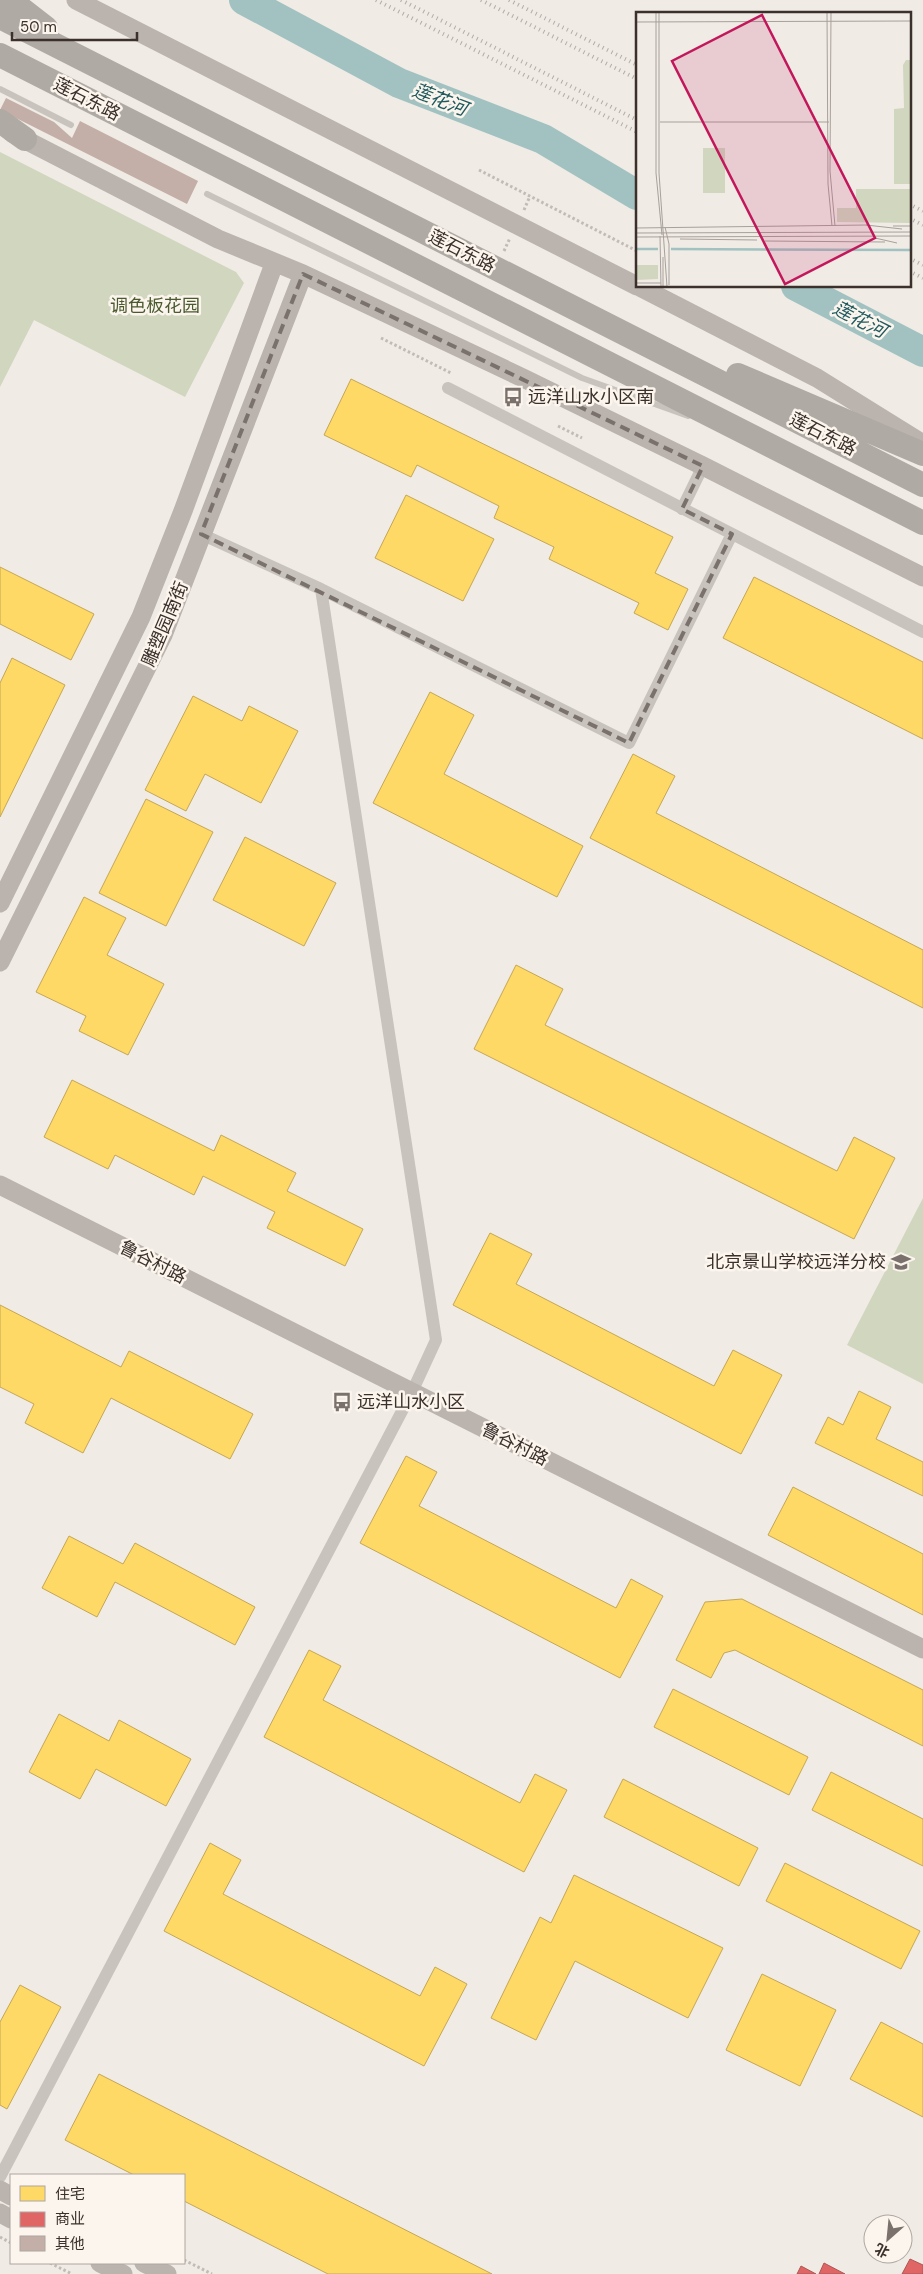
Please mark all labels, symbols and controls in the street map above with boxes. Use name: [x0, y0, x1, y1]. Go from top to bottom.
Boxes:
scale bar: [12, 10, 138, 42]
inset map: [636, 12, 910, 288]
text: 50 m: [20, 17, 57, 37]
street label: 莲石东路: [49, 72, 125, 126]
water label: 莲花河: [409, 78, 475, 123]
street label: 莲石东路: [424, 224, 500, 278]
park label: 调色板花园: [110, 294, 200, 318]
water label: 莲花河: [829, 295, 894, 345]
place label: 远洋山水小区南: [528, 385, 654, 409]
bus stop icon: 远洋山水小区南: [502, 386, 524, 408]
street label: 莲石东路: [785, 407, 861, 461]
street label: 雕塑园南街: [136, 578, 194, 670]
street label: 鲁谷村路: [115, 1235, 191, 1289]
place label: 北京景山学校远洋分校: [706, 1250, 886, 1274]
school or university icon: 北京景山学校远洋分校: [890, 1251, 912, 1273]
place label: 远洋山水小区: [357, 1390, 465, 1414]
bus stop icon: 远洋山水小区: [331, 1391, 353, 1413]
street label: 鲁谷村路: [477, 1417, 553, 1471]
legend: [10, 2174, 185, 2264]
text: 住宅: [55, 2184, 85, 2204]
text: 商业: [55, 2209, 85, 2229]
north arrow: [863, 2214, 913, 2264]
text: 其他: [55, 2234, 85, 2254]
text: 北: [872, 2239, 892, 2262]

